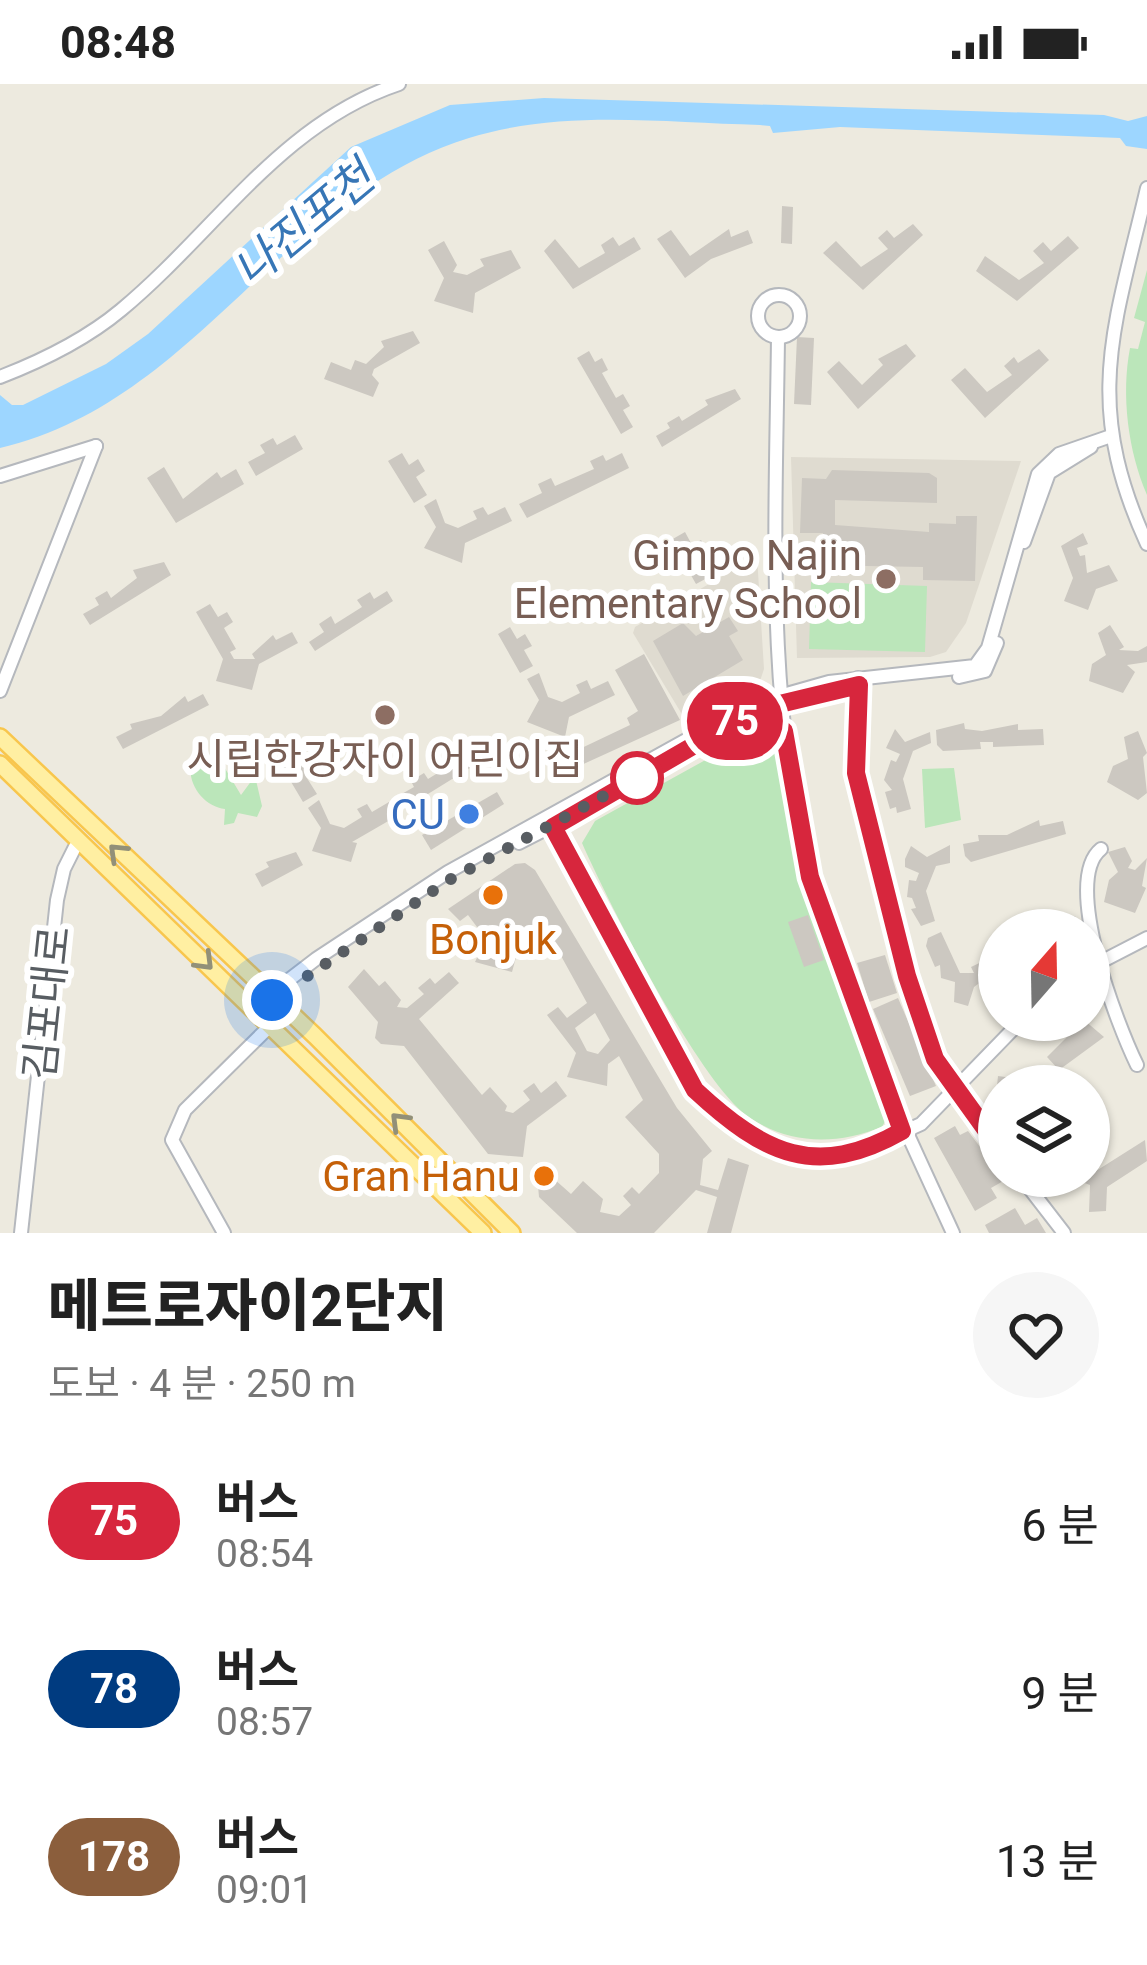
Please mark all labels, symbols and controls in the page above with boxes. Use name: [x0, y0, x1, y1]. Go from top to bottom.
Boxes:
text: 08:48: [60, 16, 176, 69]
water label: 나진포천: [224, 148, 388, 298]
place label: Gimpo Najin Elementary School: [514, 531, 862, 628]
marker: Gimpo Najin Elementary School: [873, 566, 899, 592]
line badge: 75: [681, 682, 789, 760]
text: 75: [711, 696, 759, 745]
marker: 시립한강자이 어린이집: [372, 702, 398, 728]
place label: 시립한강자이 어린이집: [187, 735, 583, 784]
unlabelled marker: [612, 753, 662, 803]
place label: CU: [390, 790, 445, 839]
marker: CU: [456, 801, 482, 827]
one-way arrow: [109, 844, 131, 866]
marker: Bonjuk: [480, 882, 506, 908]
north arrow: [978, 909, 1110, 1041]
map controls: [978, 909, 1110, 1197]
place label: Bonjuk: [429, 915, 558, 964]
street label: 김포대로: [15, 924, 79, 1082]
one-way arrow: [190, 948, 212, 970]
your location: [242, 970, 302, 1030]
button: layers: [978, 1065, 1110, 1197]
one-way arrow: [391, 1113, 413, 1135]
place label: Gran Hanu: [322, 1152, 520, 1201]
marker: Gran Hanu: [531, 1163, 557, 1189]
button: heart: [973, 1272, 1099, 1398]
text: 메트로자이2단지: [48, 1273, 448, 1340]
text: 도보 · 4 분 · 250 m: [48, 1361, 356, 1407]
text: 버스: [216, 1476, 299, 1529]
text: 75: [90, 1496, 138, 1545]
text: 6 분: [1021, 1499, 1099, 1552]
text: 08:54: [216, 1531, 313, 1577]
text: 버스: [216, 1644, 299, 1697]
text: 78: [90, 1664, 138, 1713]
text: 9 분: [1021, 1667, 1099, 1720]
text: 08:57: [216, 1699, 313, 1745]
text: 버스: [216, 1812, 299, 1865]
text: 178: [78, 1832, 150, 1881]
text: 13 분: [996, 1835, 1099, 1888]
text: 09:01: [216, 1867, 313, 1913]

